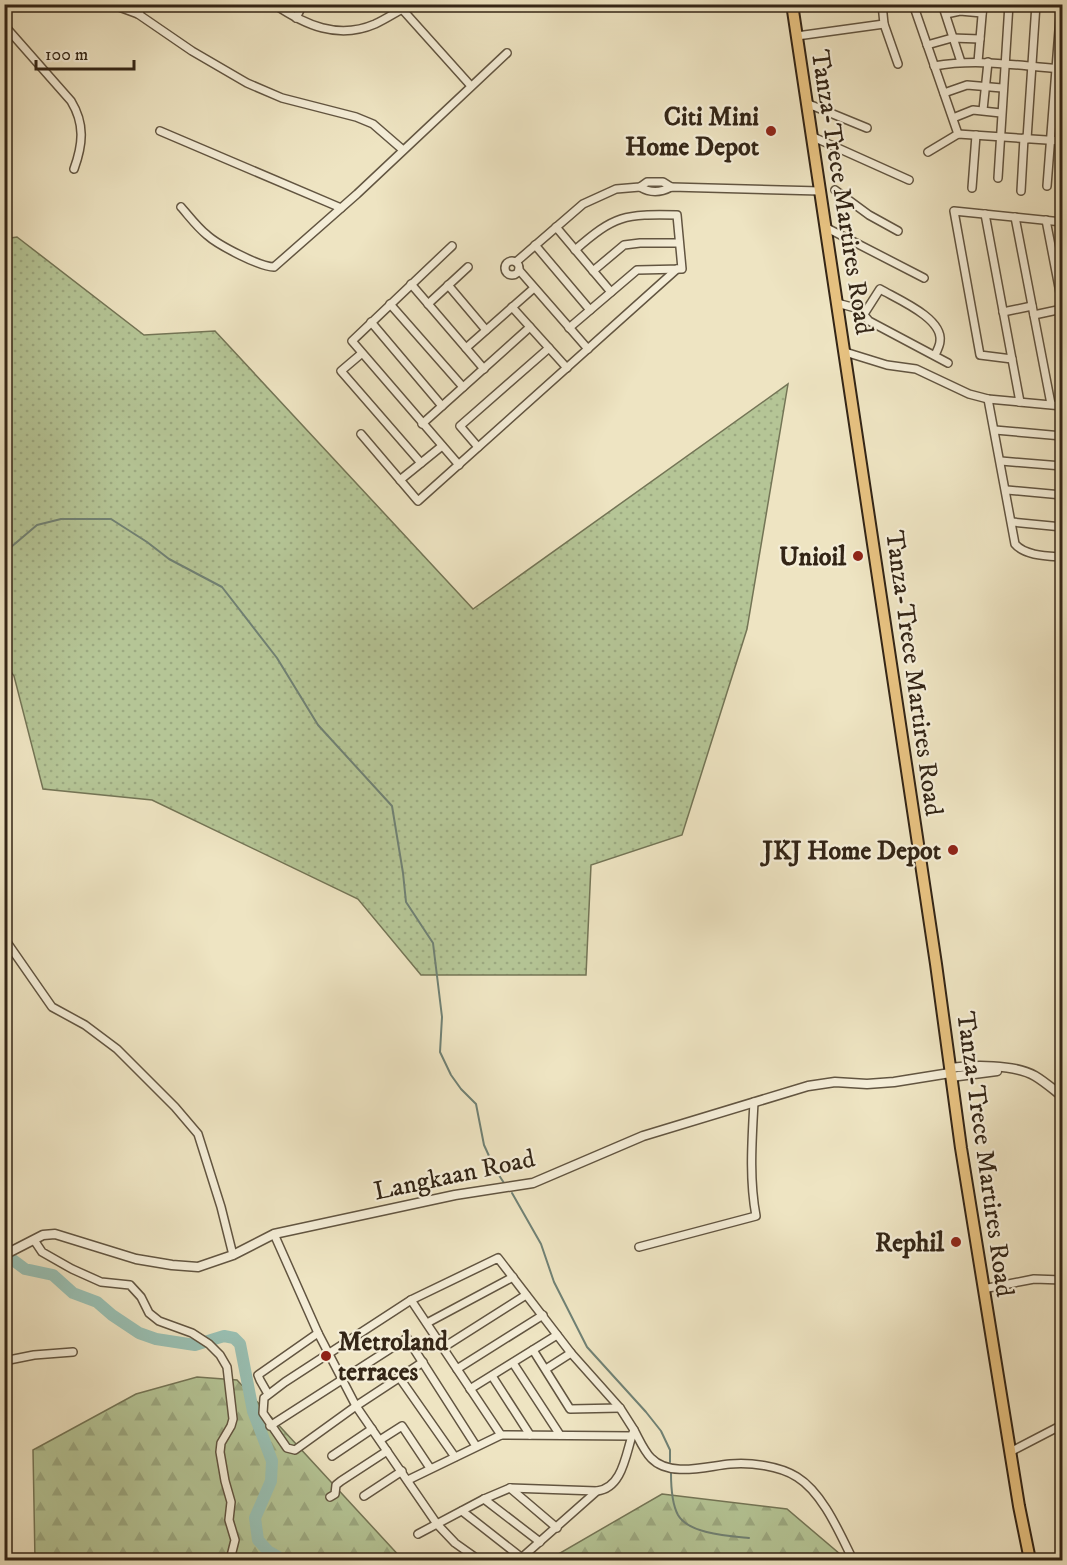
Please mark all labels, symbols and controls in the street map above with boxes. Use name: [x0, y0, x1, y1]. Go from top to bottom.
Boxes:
scale bar: [36, 33, 134, 71]
text: 100 m: [45, 44, 88, 66]
street label: Tanza-Trece Martires Road: [803, 47, 880, 337]
place label: Citi Mini Home Depot: [625, 101, 760, 164]
marker: Citi Mini Home Depot: [764, 124, 778, 138]
street label: Tanza-Trece Martires Road: [877, 528, 950, 818]
place label: Unioil: [779, 541, 847, 574]
marker: Unioil: [851, 549, 865, 563]
place label: JKJ Home Depot: [759, 835, 942, 868]
marker: JKJ Home Depot: [946, 843, 960, 857]
street label: Tanza-Trece Martires Road: [948, 1009, 1021, 1299]
street label: Langkaan Road: [371, 1142, 538, 1209]
place label: Rephil: [875, 1227, 945, 1260]
marker: Rephil: [949, 1235, 963, 1249]
place label: Metroland terraces: [338, 1326, 449, 1389]
marker: Metroland terraces: [319, 1349, 333, 1363]

